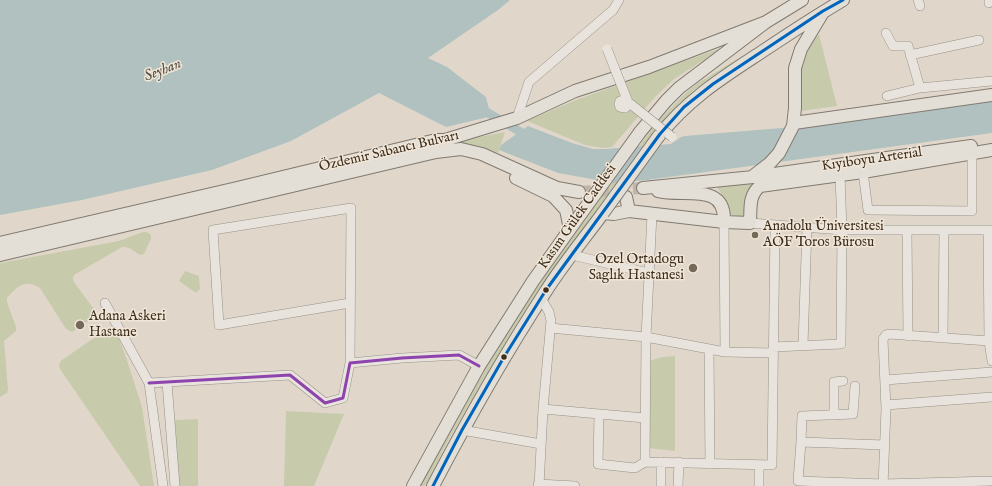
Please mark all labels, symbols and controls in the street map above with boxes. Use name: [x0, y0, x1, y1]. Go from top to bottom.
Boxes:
water label: Seyhan: [142, 55, 184, 87]
street label: Özdemir Sabancı Bulvarı: [317, 128, 461, 176]
street label: Kıyıboyu Arterial: [821, 145, 923, 175]
street label: Kasım Gülek Caddesi: [536, 161, 620, 273]
place label: Anadolu Üniversitesi AÖF Toros Bürosu: [763, 219, 884, 252]
marker: Anadolu Üniversitesi AÖF Toros Bürosu: [750, 230, 760, 240]
place label: Ozel Ortadogu Saglık Hastanesi: [589, 252, 684, 284]
marker: Ozel Ortadogu Saglık Hastanesi: [687, 262, 699, 274]
unlabelled marker: [541, 285, 551, 295]
place label: Adana Askeri Hastane: [89, 309, 166, 342]
marker: Adana Askeri Hastane: [74, 319, 86, 331]
unlabelled marker: [499, 352, 509, 362]

